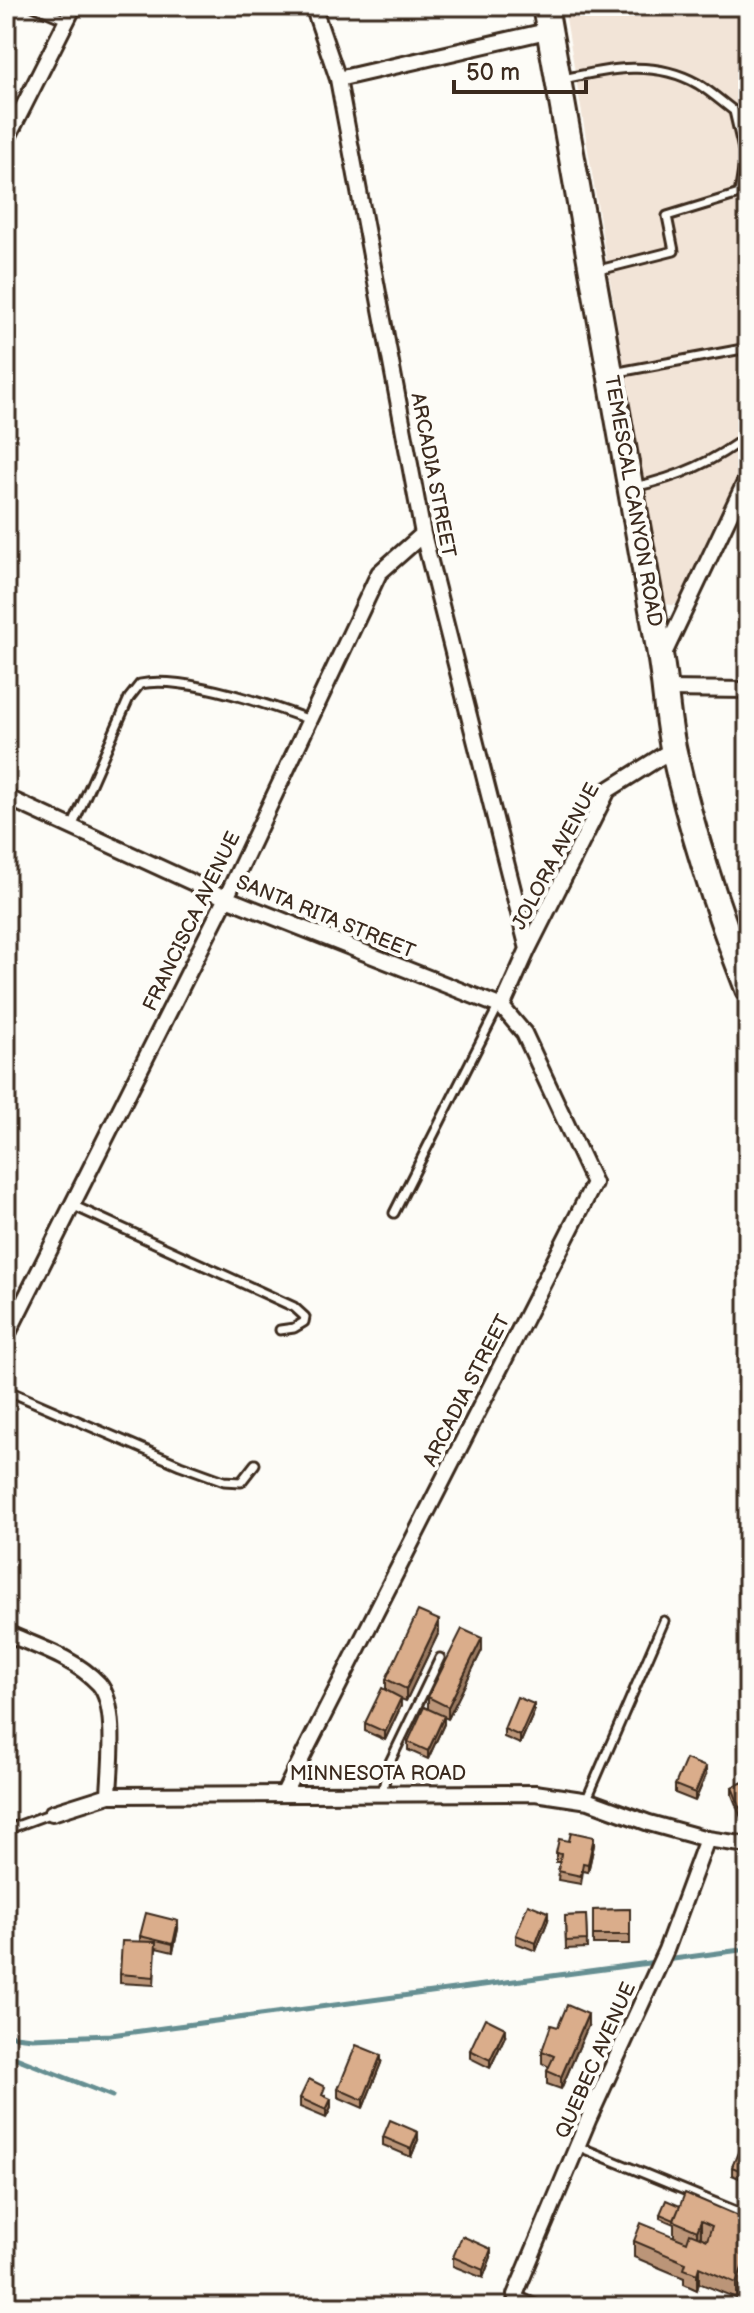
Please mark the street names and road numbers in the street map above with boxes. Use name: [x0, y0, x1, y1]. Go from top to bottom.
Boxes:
street label: TEMESCAL CANYON ROAD: [599, 374, 667, 629]
street label: ARCADIA STREET: [405, 391, 461, 560]
street label: JOLORA AVENUE: [507, 779, 605, 934]
street label: FRANCISCA AVENUE: [138, 828, 246, 1015]
street label: SANTA RITA STREET: [233, 870, 419, 964]
street label: ARCADIA STREET: [418, 1310, 516, 1470]
street label: MINNESOTA ROAD: [290, 1762, 466, 1786]
street label: QUEBEC AVENUE: [551, 1979, 641, 2142]

